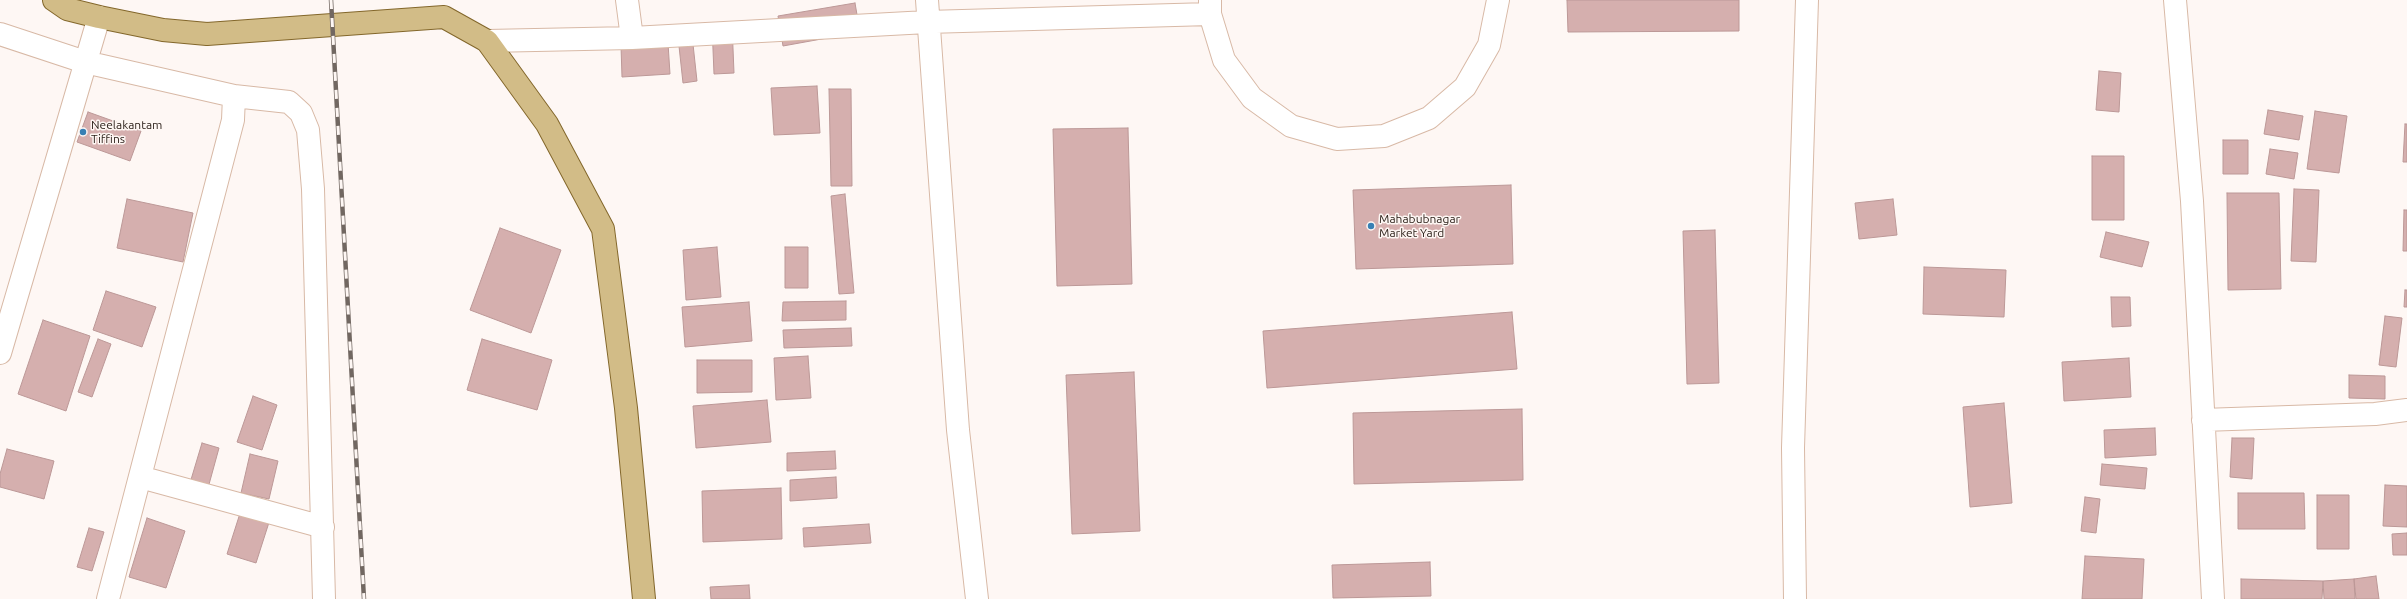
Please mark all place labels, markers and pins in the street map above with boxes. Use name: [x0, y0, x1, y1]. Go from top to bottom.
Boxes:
place label: Neelakantam Tiffins: [91, 118, 162, 146]
marker: Neelakantam Tiffins: [78, 127, 88, 137]
place label: Mahabubnagar Market Yard: [1379, 212, 1460, 240]
marker: Mahabubnagar Market Yard: [1366, 221, 1376, 231]

